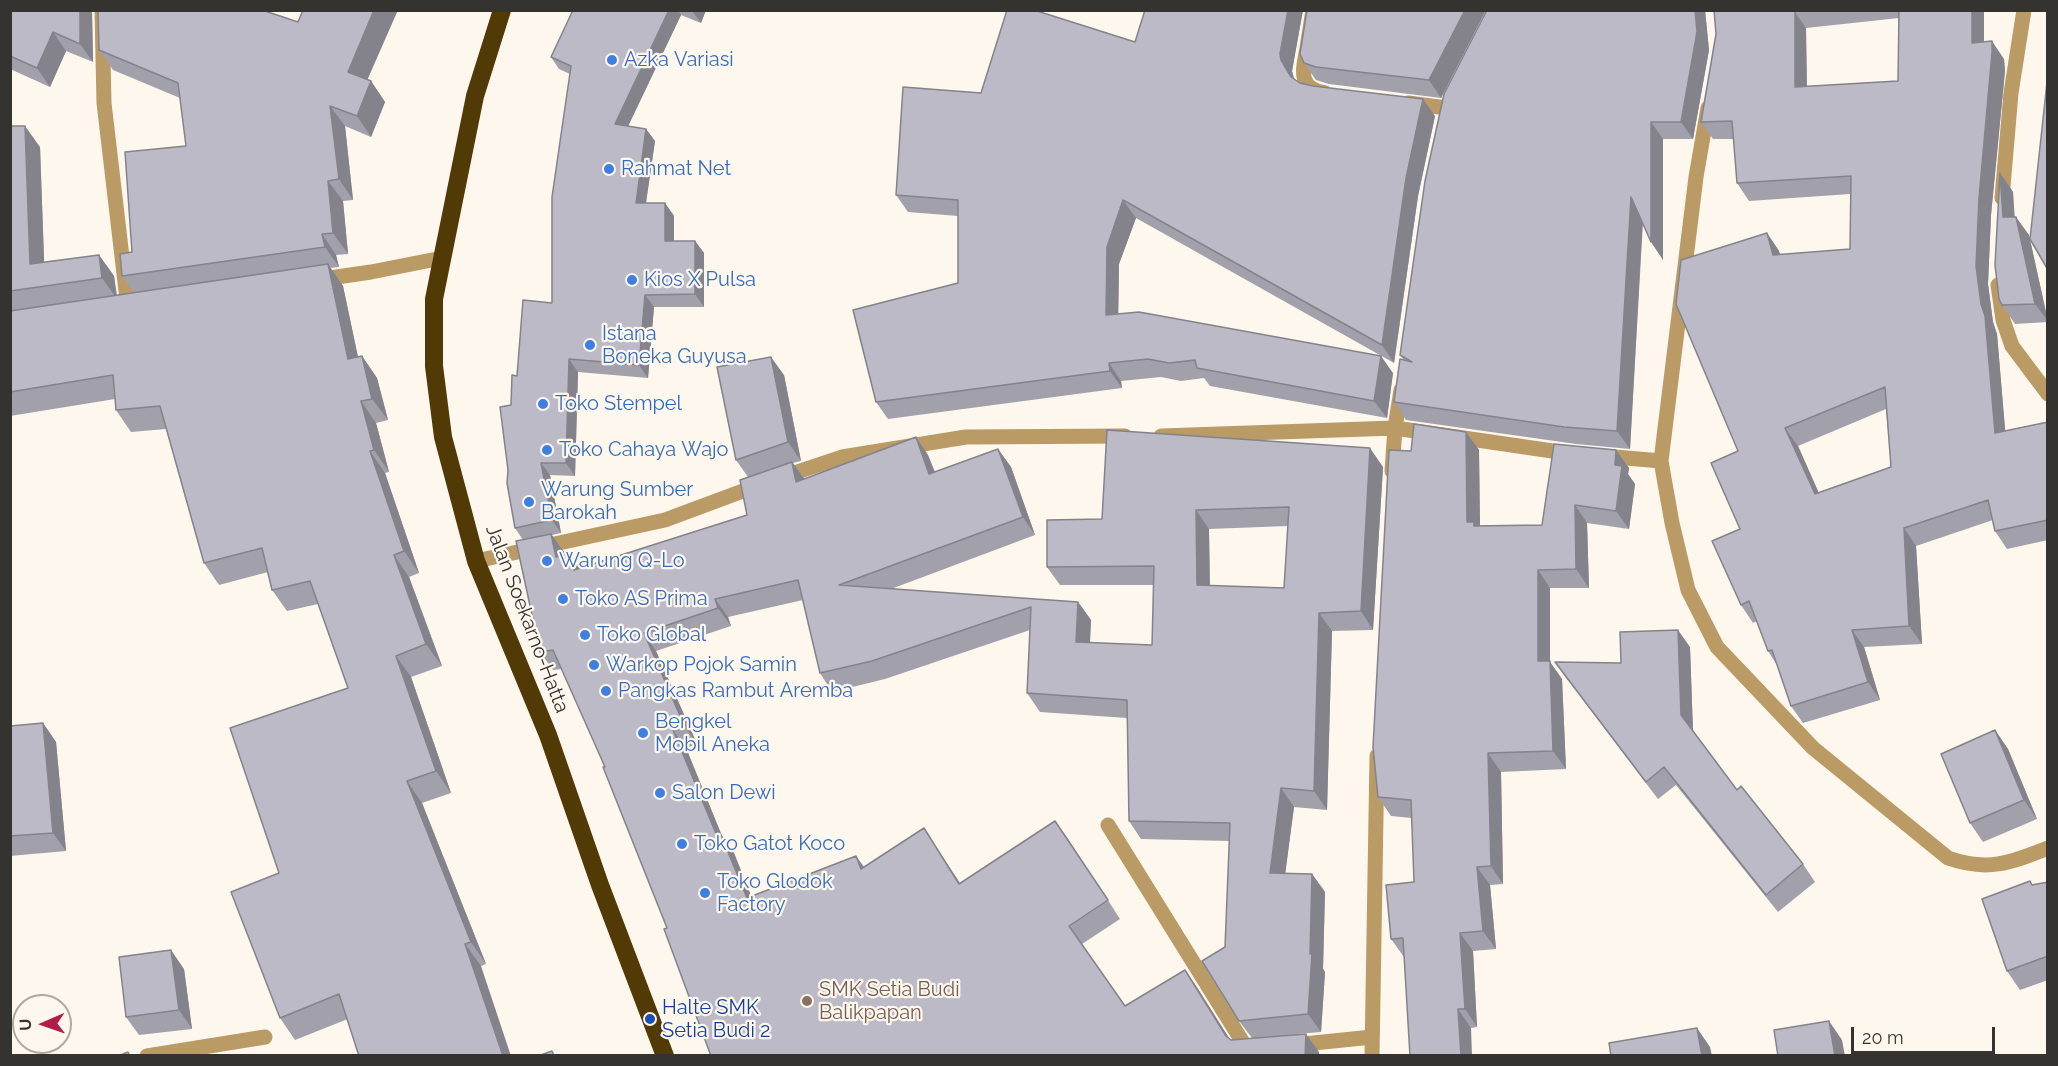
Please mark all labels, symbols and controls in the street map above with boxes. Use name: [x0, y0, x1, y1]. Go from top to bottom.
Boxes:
place label: Azka Variasi: [624, 48, 734, 72]
marker: Azka Variasi: [605, 53, 619, 67]
place label: Rahmat Net: [621, 157, 731, 181]
marker: Rahmat Net: [602, 162, 616, 176]
place label: Kios X Pulsa: [644, 268, 756, 292]
marker: Kios X Pulsa: [625, 273, 639, 287]
place label: Istana Boneka Guyusa: [602, 322, 747, 369]
marker: Istana Boneka Guyusa: [583, 338, 597, 352]
place label: Toko Stempel: [555, 392, 682, 416]
marker: Toko Stempel: [536, 397, 550, 411]
place label: Toko Cahaya Wajo: [559, 438, 729, 462]
marker: Toko Cahaya Wajo: [540, 443, 554, 457]
place label: Warung Sumber Barokah: [541, 478, 693, 525]
marker: Warung Sumber Barokah: [522, 495, 536, 509]
street label: Jalan Soekarno-Hatta: [480, 522, 574, 716]
place label: Warung Q-Lo: [559, 549, 685, 573]
marker: Warung Q-Lo: [540, 554, 554, 568]
place label: Toko AS Prima: [575, 587, 708, 611]
marker: Toko AS Prima: [556, 592, 570, 606]
place label: Toko Global: [597, 623, 706, 647]
marker: Toko Global: [578, 628, 592, 642]
place label: Warkop Pojok Samin: [606, 653, 797, 677]
marker: Warkop Pojok Samin: [587, 658, 601, 672]
place label: Pangkas Rambut Aremba: [618, 679, 853, 703]
marker: Pangkas Rambut Aremba: [599, 684, 613, 698]
place label: Bengkel Mobil Aneka: [655, 710, 770, 757]
marker: Bengkel Mobil Aneka: [636, 726, 650, 740]
place label: Salon Dewi: [672, 781, 776, 805]
marker: Salon Dewi: [653, 786, 667, 800]
place label: Toko Gatot Koco: [694, 832, 845, 856]
marker: Toko Gatot Koco: [675, 837, 689, 851]
place label: Toko Glodok Factory: [717, 870, 833, 917]
marker: Toko Glodok Factory: [698, 886, 712, 900]
place label: SMK Setia Budi Balikpapan: [819, 978, 959, 1025]
north arrow: [12, 994, 72, 1054]
marker: SMK Setia Budi Balikpapan: [800, 994, 814, 1008]
place label: Halte SMK Setia Budi 2: [662, 996, 770, 1043]
marker: Halte SMK Setia Budi 2: [643, 1012, 657, 1026]
scale bar: [1854, 1015, 1998, 1053]
text: U: [16, 1018, 35, 1031]
text: 20 m: [1862, 1027, 1904, 1048]

